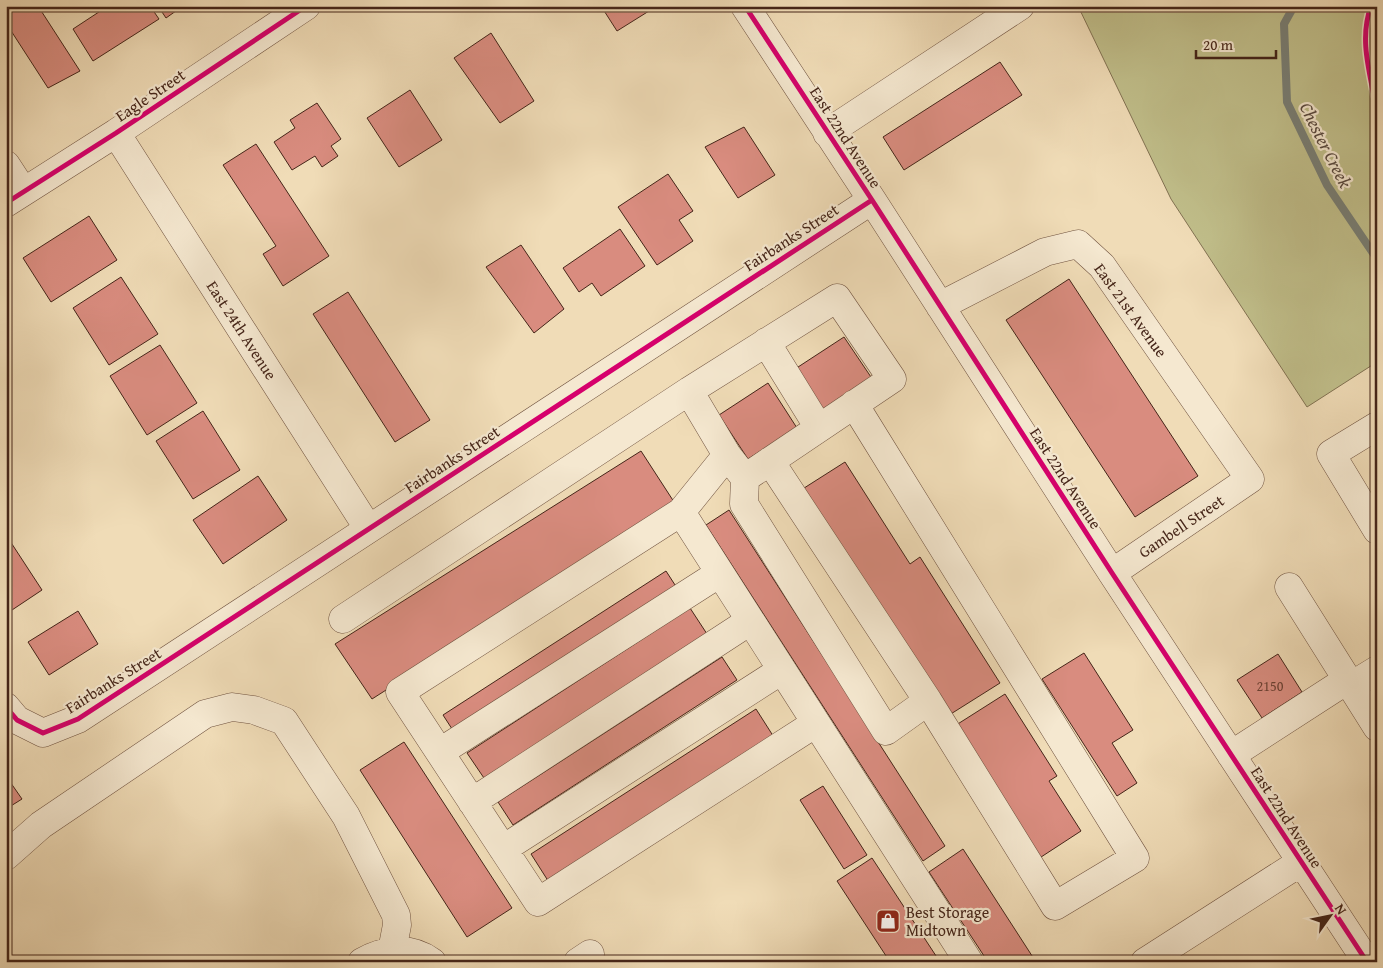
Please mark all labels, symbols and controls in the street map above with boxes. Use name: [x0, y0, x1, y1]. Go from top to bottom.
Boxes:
scale bar: [1196, 28, 1276, 60]
text: 20 m: [1203, 34, 1234, 55]
street label: Eagle Street: [110, 63, 190, 127]
street label: East 22nd Avenue: [804, 81, 888, 193]
water label: Chester Creek: [1293, 98, 1359, 193]
street label: Fairbanks Street: [739, 197, 844, 277]
street label: East 21st Avenue: [1089, 258, 1173, 362]
street label: East 24th Avenue: [201, 276, 283, 384]
street label: Fairbanks Street: [400, 419, 505, 499]
street label: East 22nd Avenue: [1024, 422, 1108, 534]
street label: Gambell Street: [1133, 488, 1229, 564]
street label: Fairbanks Street: [60, 641, 166, 719]
house number: 2150: [1257, 676, 1284, 696]
street label: East 22nd Avenue: [1245, 761, 1329, 873]
north arrow: [1306, 890, 1356, 940]
place label: Best Storage Midtown: [906, 900, 989, 942]
text: N: [1330, 900, 1352, 919]
shop icon: Best Storage Midtown: [875, 908, 901, 934]

